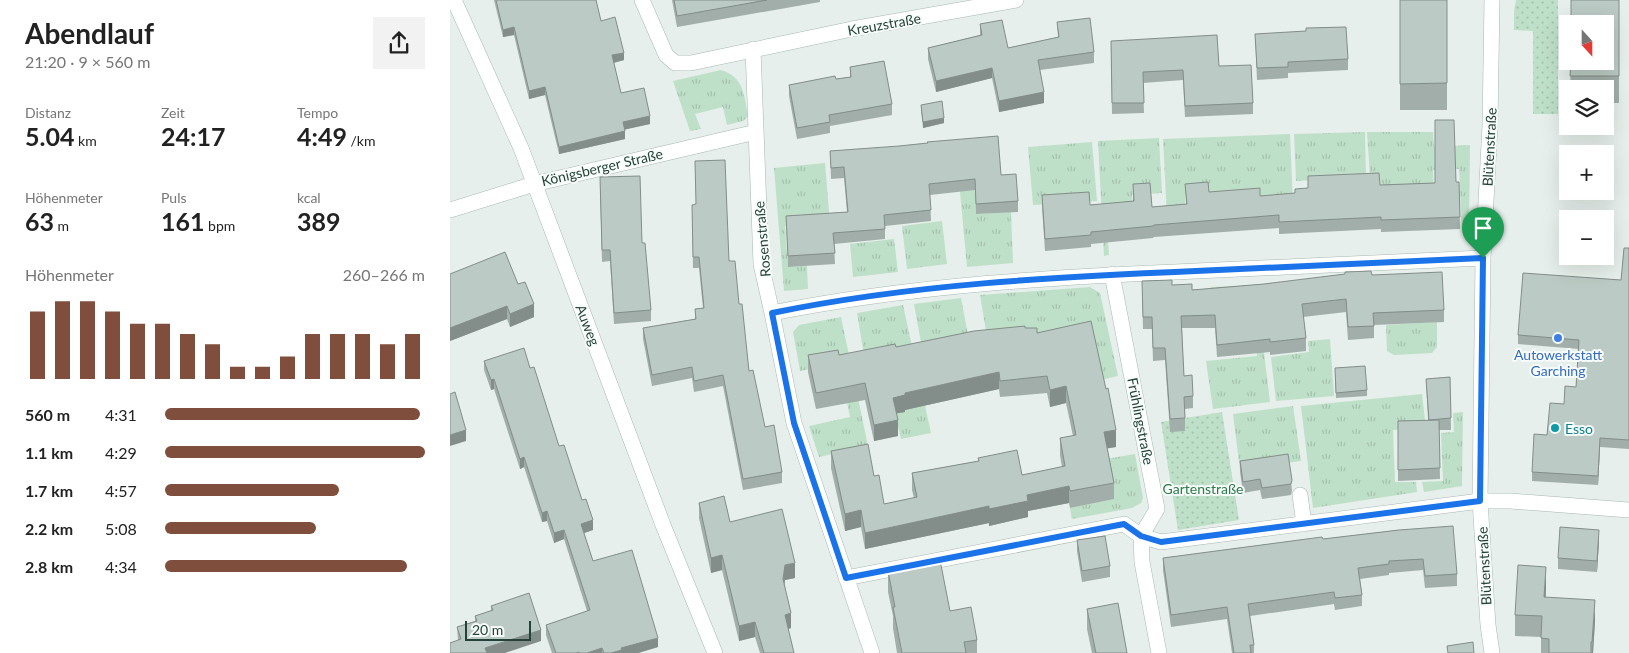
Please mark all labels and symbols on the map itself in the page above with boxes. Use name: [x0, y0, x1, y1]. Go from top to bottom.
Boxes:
street label: Kreuzstraße: [846, 9, 922, 39]
north arrow: [1559, 15, 1614, 70]
street label: Blütenstraße: [1478, 107, 1500, 187]
street label: Königsberger Straße: [540, 145, 664, 189]
street label: Rosenstraße: [750, 200, 774, 278]
pin: [1462, 207, 1504, 258]
street label: Auweg: [572, 302, 604, 348]
marker: Autowerkstatt Garching: [1552, 332, 1564, 344]
place label: Autowerkstatt Garching: [1514, 346, 1602, 379]
street label: Frühlingstraße: [1124, 376, 1158, 466]
place label: Esso: [1565, 420, 1593, 437]
marker: Esso: [1549, 422, 1561, 434]
park label: Gartenstraße: [1163, 480, 1243, 497]
street label: Blütenstraße: [1473, 526, 1495, 606]
scale bar: [465, 618, 531, 641]

